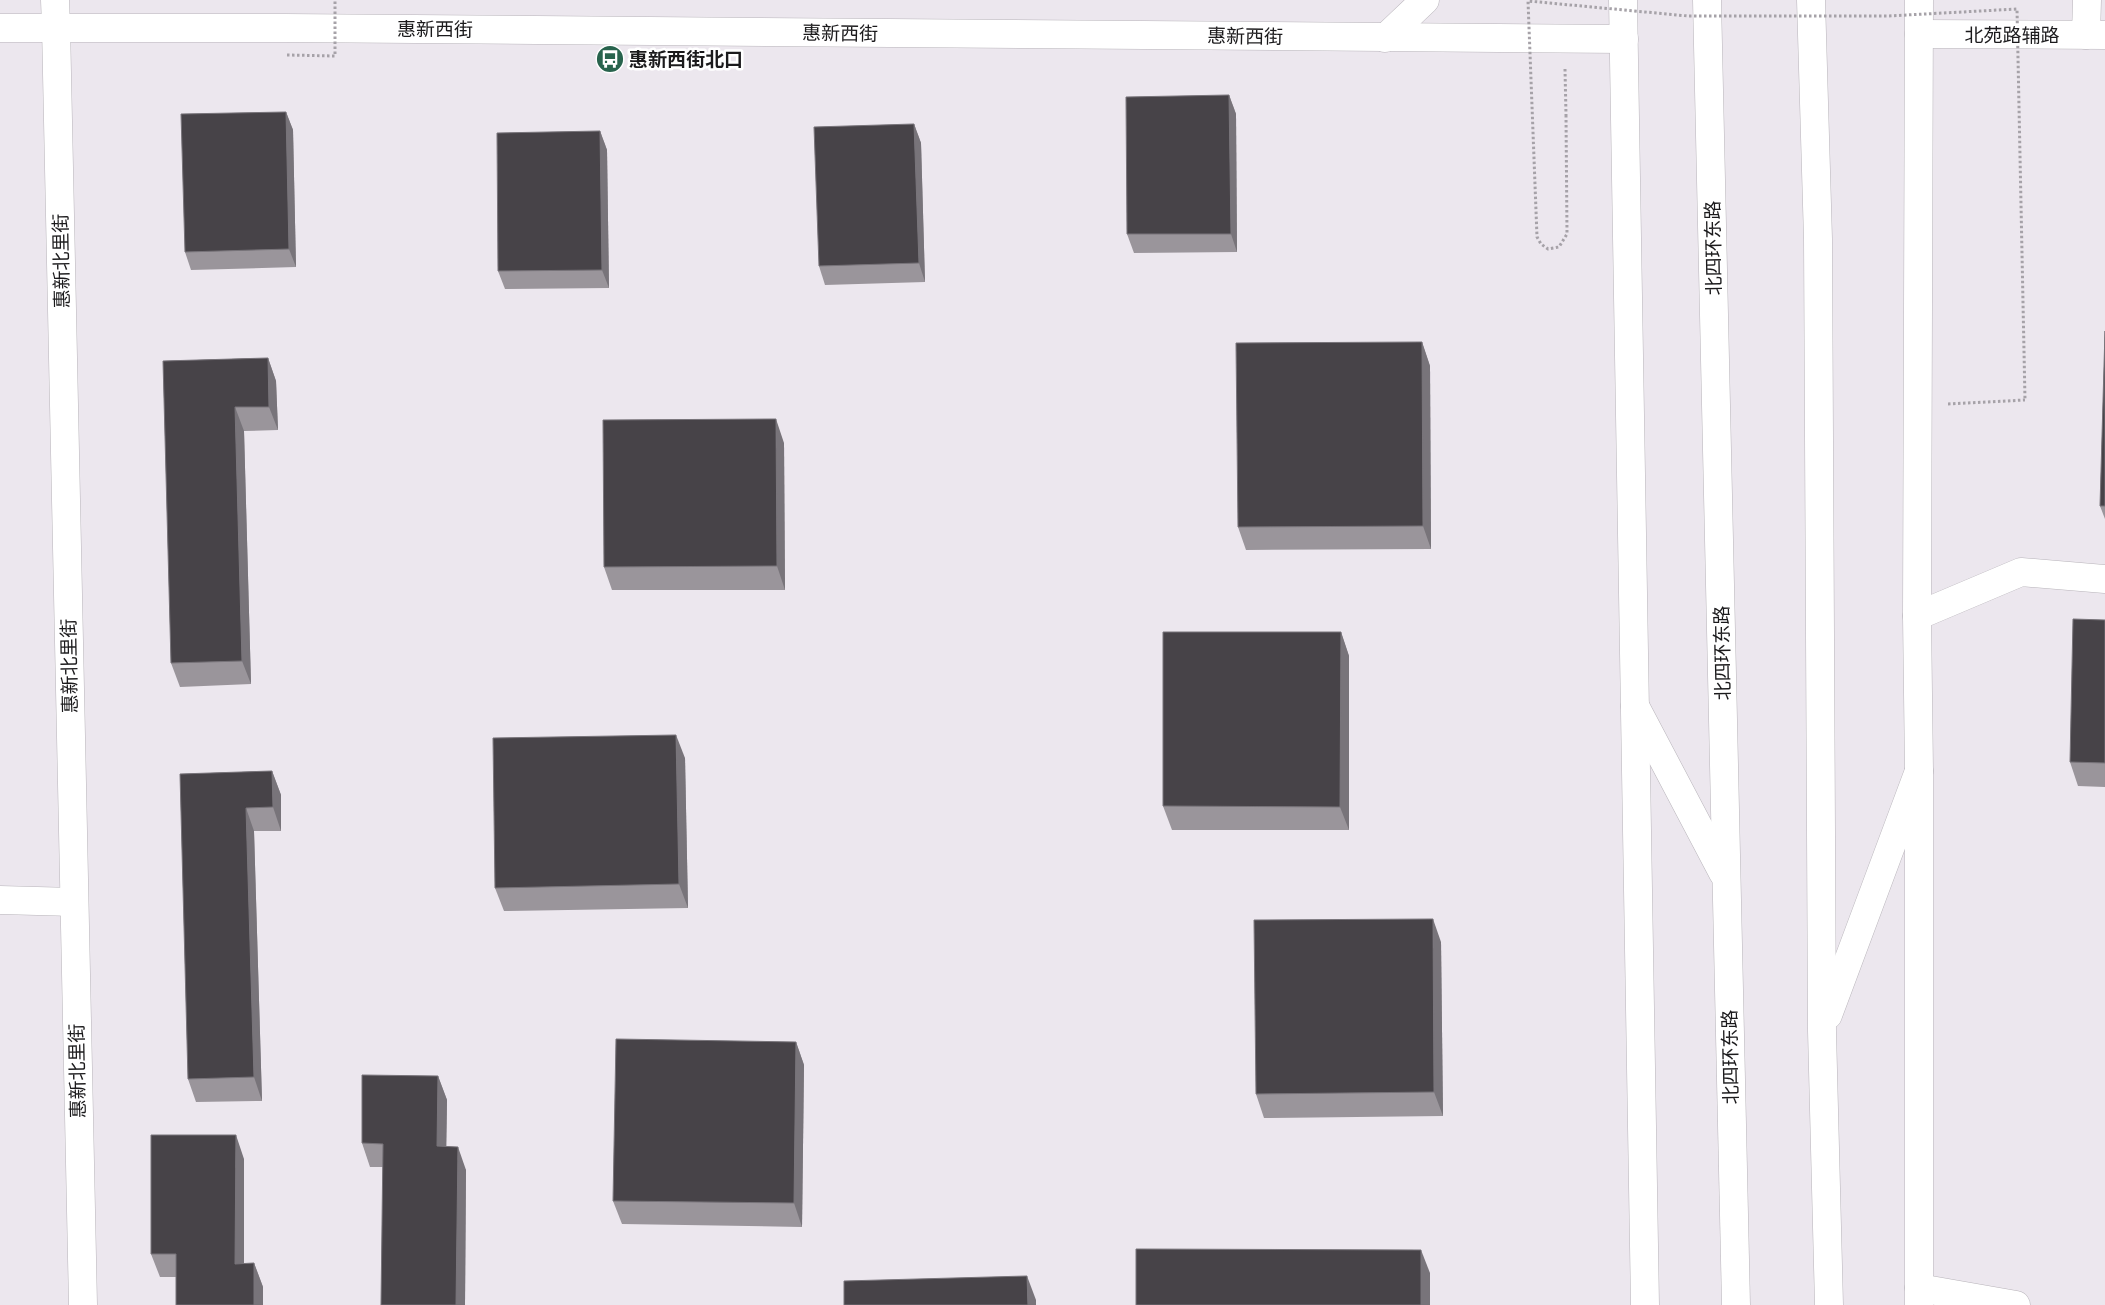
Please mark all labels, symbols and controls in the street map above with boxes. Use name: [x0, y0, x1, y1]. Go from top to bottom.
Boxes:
street label: 惠新西街: [397, 17, 473, 42]
street label: 惠新西街: [802, 20, 878, 47]
street label: 惠新西街: [1207, 23, 1283, 50]
street label: 北苑路辅路: [1964, 23, 2060, 48]
bus stop icon: 惠新西街北口: [595, 44, 625, 74]
place label: 惠新西街北口: [629, 47, 743, 72]
street label: 北四环东路: [1700, 200, 1727, 296]
street label: 惠新北里街: [48, 213, 75, 309]
street label: 北四环东路: [1709, 605, 1736, 701]
street label: 惠新北里街: [56, 618, 83, 714]
street label: 北四环东路: [1717, 1009, 1744, 1105]
street label: 惠新北里街: [64, 1023, 91, 1119]

